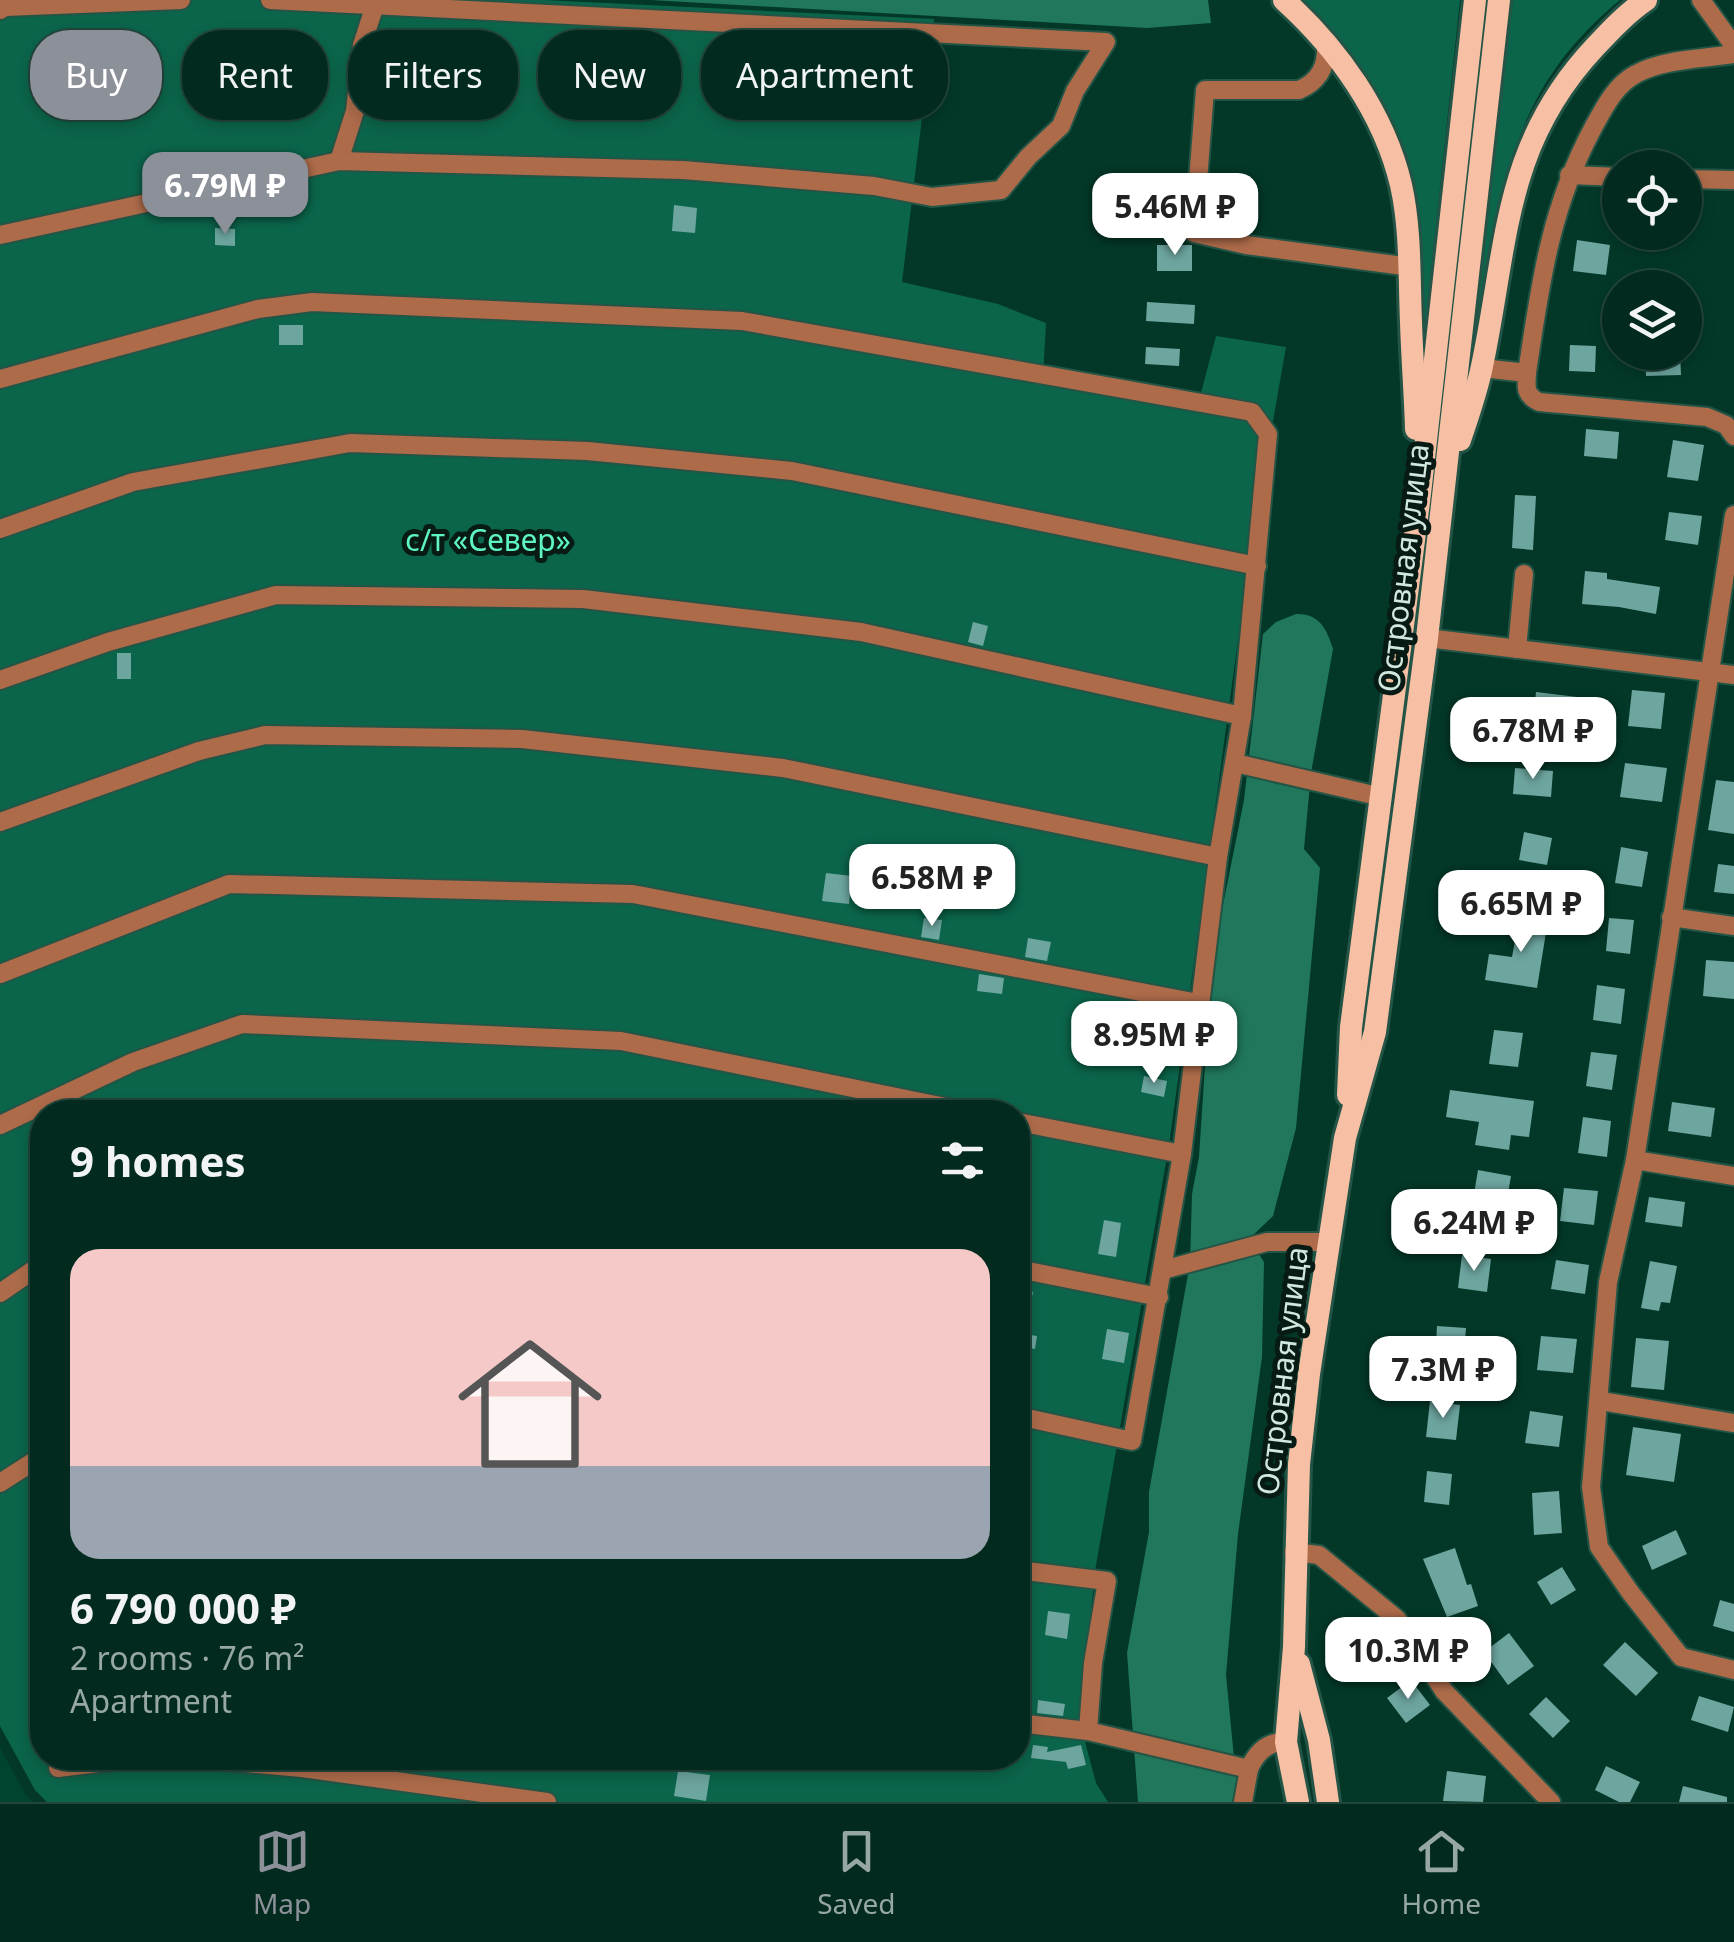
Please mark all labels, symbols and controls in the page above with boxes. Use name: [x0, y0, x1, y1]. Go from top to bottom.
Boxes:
chip: Buy: [30, 30, 162, 120]
chip: Rent: [182, 30, 328, 120]
chip: Filters: [348, 30, 518, 120]
chip: New: [538, 30, 681, 120]
chip: Apartment: [701, 30, 948, 120]
map controls: [1602, 150, 1702, 370]
button: locate: [1602, 150, 1702, 250]
pin: 6.79M ₽: [133, 152, 317, 237]
text: 6.79M ₽: [164, 163, 286, 206]
pin: 5.46M ₽: [1083, 173, 1267, 258]
text: 5.46M ₽: [1114, 184, 1236, 227]
button: layers: [1602, 270, 1702, 370]
street label: Островная улица: [1367, 441, 1438, 694]
park label: с/т «Север»: [405, 519, 571, 560]
pin: 6.78M ₽: [1441, 697, 1625, 782]
text: 6.78M ₽: [1472, 708, 1594, 751]
pin: 6.58M ₽: [840, 844, 1024, 929]
text: 6.58M ₽: [871, 855, 993, 898]
pin: 6.65M ₽: [1429, 870, 1613, 955]
text: 6.65M ₽: [1460, 881, 1582, 924]
pin: 8.95M ₽: [1062, 1001, 1246, 1086]
text: 8.95M ₽: [1093, 1012, 1215, 1055]
text: 9 homes: [70, 1132, 246, 1189]
icon: filters: [935, 1133, 990, 1188]
pin: 6.24M ₽: [1382, 1189, 1566, 1274]
text: 6.24M ₽: [1413, 1200, 1535, 1243]
street label: Островная улица: [1246, 1244, 1317, 1497]
icon: home: [440, 1314, 620, 1494]
pin: 7.3M ₽: [1362, 1336, 1524, 1421]
text: 7.3M ₽: [1391, 1347, 1495, 1390]
text: 6 790 000 ₽: [70, 1579, 296, 1636]
pin: 10.3M ₽: [1316, 1617, 1500, 1702]
text: 10.3M ₽: [1347, 1628, 1469, 1671]
text: 2 rooms · 76 m²: [70, 1636, 304, 1679]
text: Apartment: [70, 1679, 232, 1722]
tab: Map: [253, 1824, 311, 1922]
tab: Saved: [817, 1824, 895, 1922]
tab: Home: [1401, 1824, 1481, 1922]

